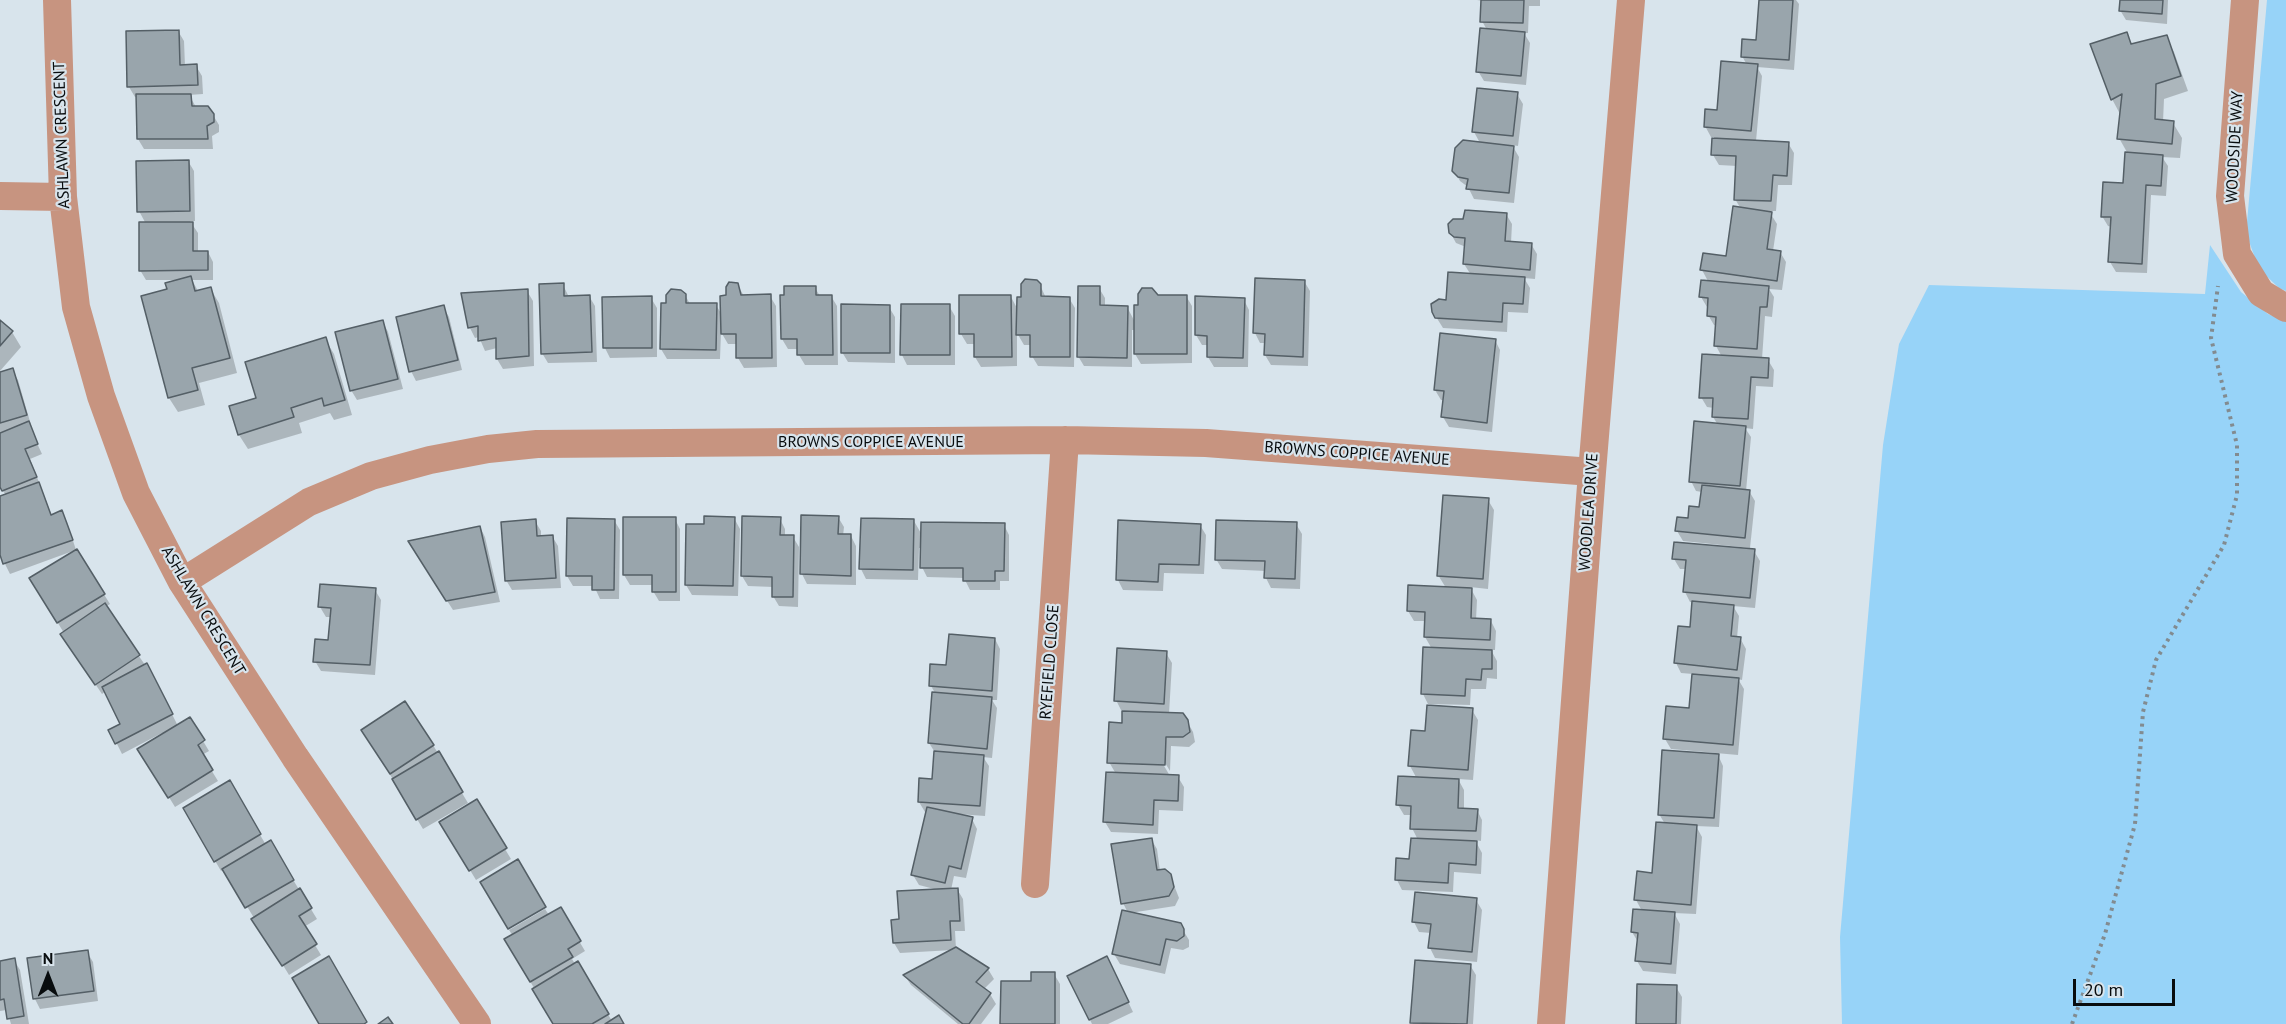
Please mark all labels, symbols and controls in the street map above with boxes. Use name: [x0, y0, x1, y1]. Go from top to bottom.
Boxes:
street label: ASHLAWN CRESCENT: [50, 61, 74, 209]
street label: WOODSIDE WAY: [2222, 91, 2248, 203]
street label: BROWNS COPPICE AVENUE: [778, 432, 964, 452]
street label: BROWNS COPPICE AVENUE: [1264, 438, 1450, 470]
street label: WOODLEA DRIVE: [1575, 452, 1603, 572]
street label: ASHLAWN CRESCENT: [157, 543, 249, 679]
street label: RYEFIELD CLOSE: [1036, 604, 1064, 720]
north arrow: [18, 946, 78, 1006]
text: N: [43, 948, 53, 968]
scale bar: [2076, 967, 2178, 1005]
text: 20 m: [2084, 978, 2123, 1001]

